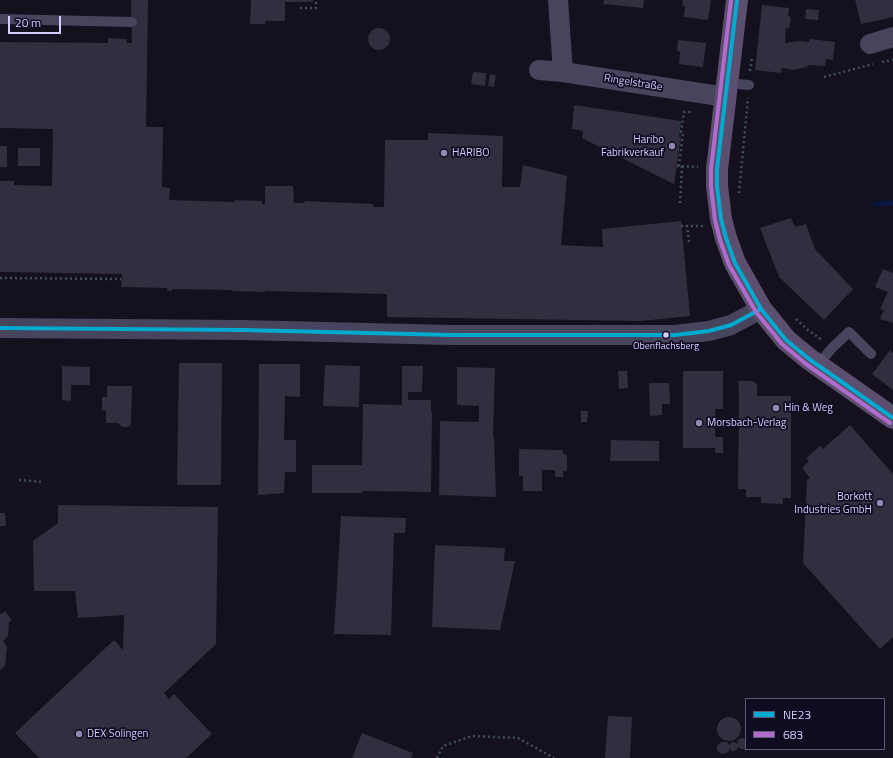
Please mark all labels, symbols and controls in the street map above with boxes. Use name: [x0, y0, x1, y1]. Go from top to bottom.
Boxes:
scale bar: [10, 8, 63, 34]
text: 20 m: [15, 13, 41, 32]
street label: Ringelstraße: [603, 72, 663, 94]
place label: Haribo Fabrikverkauf: [601, 133, 664, 159]
marker: Haribo Fabrikverkauf: [667, 141, 677, 151]
place label: HARIBO: [452, 146, 489, 160]
marker: HARIBO: [439, 148, 449, 158]
marker: Obenflachsberg: [661, 330, 671, 340]
place label: Obenflachsberg: [633, 341, 699, 353]
place label: Hin & Weg: [784, 401, 833, 415]
marker: Hin & Weg: [771, 403, 781, 413]
place label: Morsbach-Verlag: [707, 416, 787, 430]
marker: Morsbach-Verlag: [694, 418, 704, 428]
place label: Borkott Industries GmbH: [794, 490, 872, 516]
marker: Borkott Industries GmbH: [875, 498, 885, 508]
legend: [745, 698, 885, 750]
text: NE23: [783, 705, 811, 724]
text: 683: [783, 725, 803, 744]
place label: DEX Solingen: [87, 727, 148, 741]
marker: DEX Solingen: [74, 729, 84, 739]

